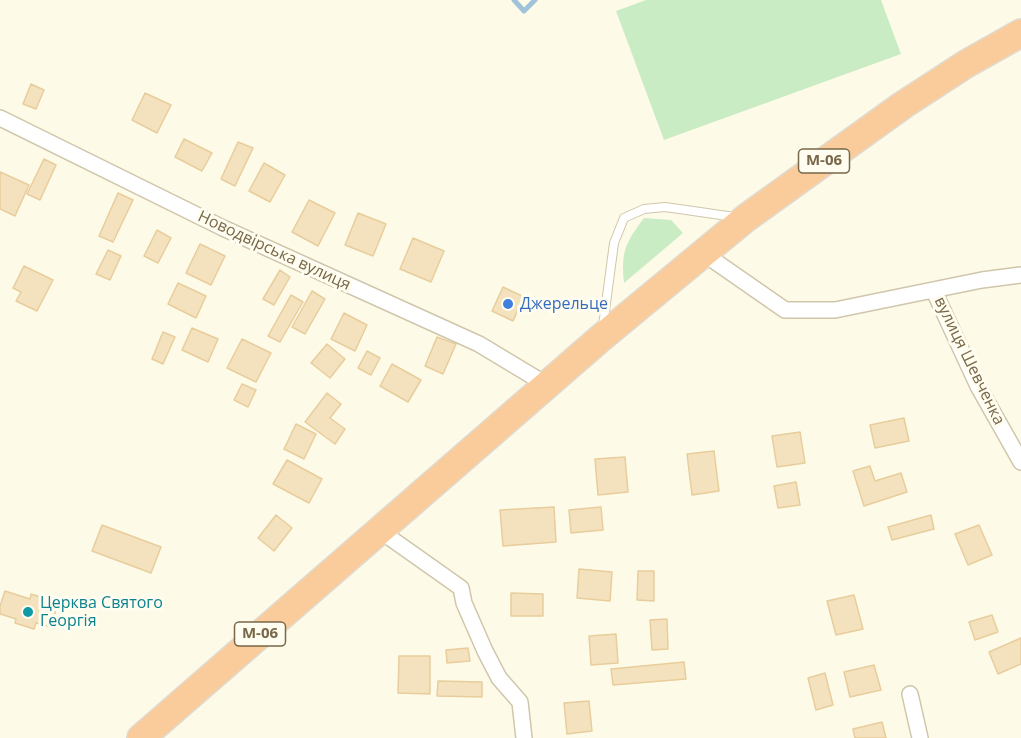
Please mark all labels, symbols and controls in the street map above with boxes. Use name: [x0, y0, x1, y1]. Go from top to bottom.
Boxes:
road number: М-06: [798, 149, 850, 173]
street label: Новодвірська вулиця: [195, 207, 353, 295]
place label: Джерельце: [520, 294, 608, 314]
street label: вулиця Шевченка: [930, 294, 1008, 428]
marker: Джерельце: [501, 297, 515, 311]
place label: Церква Святого Георгія: [40, 593, 163, 631]
marker: Церква Святого Георгія: [21, 605, 35, 619]
road number: М-06: [234, 622, 286, 646]

